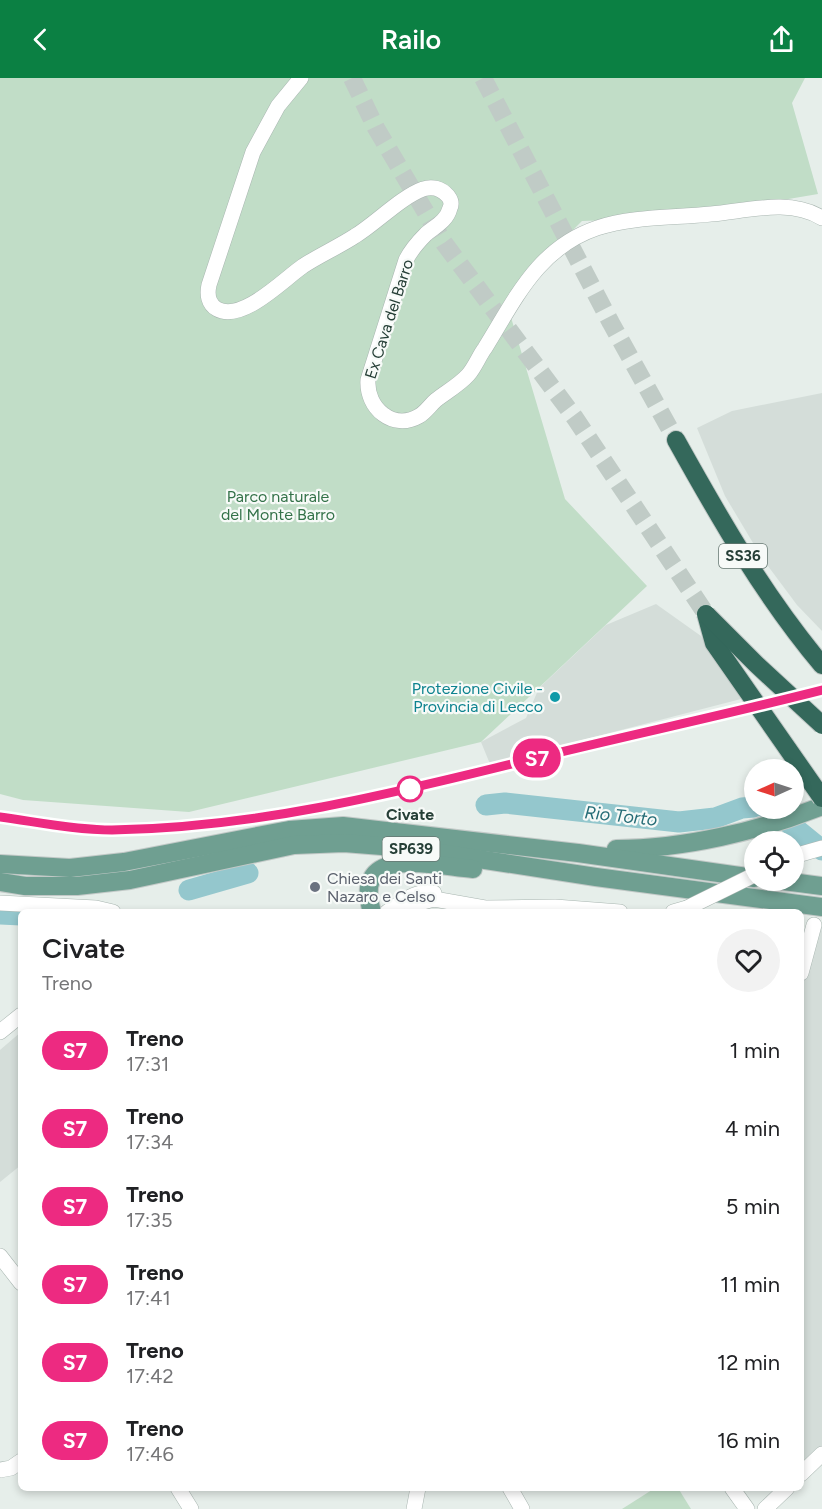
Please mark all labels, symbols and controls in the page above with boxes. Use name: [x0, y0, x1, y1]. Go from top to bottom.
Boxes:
icon: back: [24, 23, 57, 56]
text: Railo: [381, 23, 441, 56]
icon: share: [765, 23, 798, 56]
street label: Ex Cava del Barro: [361, 257, 417, 381]
park label: Parco naturale del Monte Barro: [221, 487, 335, 524]
road number: SS36: [719, 544, 767, 568]
place label: Protezione Civile - Provincia di Lecco: [412, 679, 543, 716]
marker: Protezione Civile - Provincia di Lecco: [548, 690, 562, 704]
line badge: S7: [510, 738, 564, 778]
text: S7: [525, 746, 549, 771]
north arrow: [744, 759, 804, 819]
map controls: [744, 759, 804, 891]
marker: Civate: [397, 776, 423, 802]
water label: Rio Torto: [583, 801, 659, 831]
place label: Civate: [386, 805, 434, 824]
button: locate: [744, 831, 804, 891]
road number: SP639: [382, 837, 440, 861]
place label: Chiesa dei Santi Nazaro e Celso: [327, 869, 442, 906]
marker: Chiesa dei Santi Nazaro e Celso: [308, 880, 322, 894]
button: heart: [717, 929, 780, 992]
text: Civate: [42, 931, 125, 965]
text: Treno: [42, 971, 93, 995]
text: Treno: [126, 1025, 184, 1052]
text: 1 min: [729, 1037, 780, 1064]
text: S7: [63, 1038, 87, 1063]
text: 17:31: [126, 1052, 169, 1076]
text: Treno: [126, 1103, 184, 1130]
text: 4 min: [725, 1115, 780, 1142]
text: S7: [63, 1116, 87, 1141]
text: 17:34: [126, 1130, 173, 1154]
text: Treno: [126, 1181, 184, 1208]
text: 5 min: [726, 1193, 780, 1220]
text: S7: [63, 1194, 87, 1219]
text: 17:35: [126, 1208, 172, 1232]
text: Treno: [126, 1259, 184, 1286]
text: 11 min: [720, 1271, 780, 1298]
text: S7: [63, 1272, 87, 1297]
text: 17:41: [126, 1286, 171, 1310]
text: Treno: [126, 1337, 184, 1364]
text: 12 min: [717, 1349, 780, 1376]
text: S7: [63, 1350, 87, 1375]
text: 17:42: [126, 1364, 174, 1388]
text: Treno: [126, 1415, 184, 1442]
text: 16 min: [717, 1427, 780, 1454]
text: S7: [63, 1428, 87, 1453]
text: 17:46: [126, 1442, 174, 1466]

